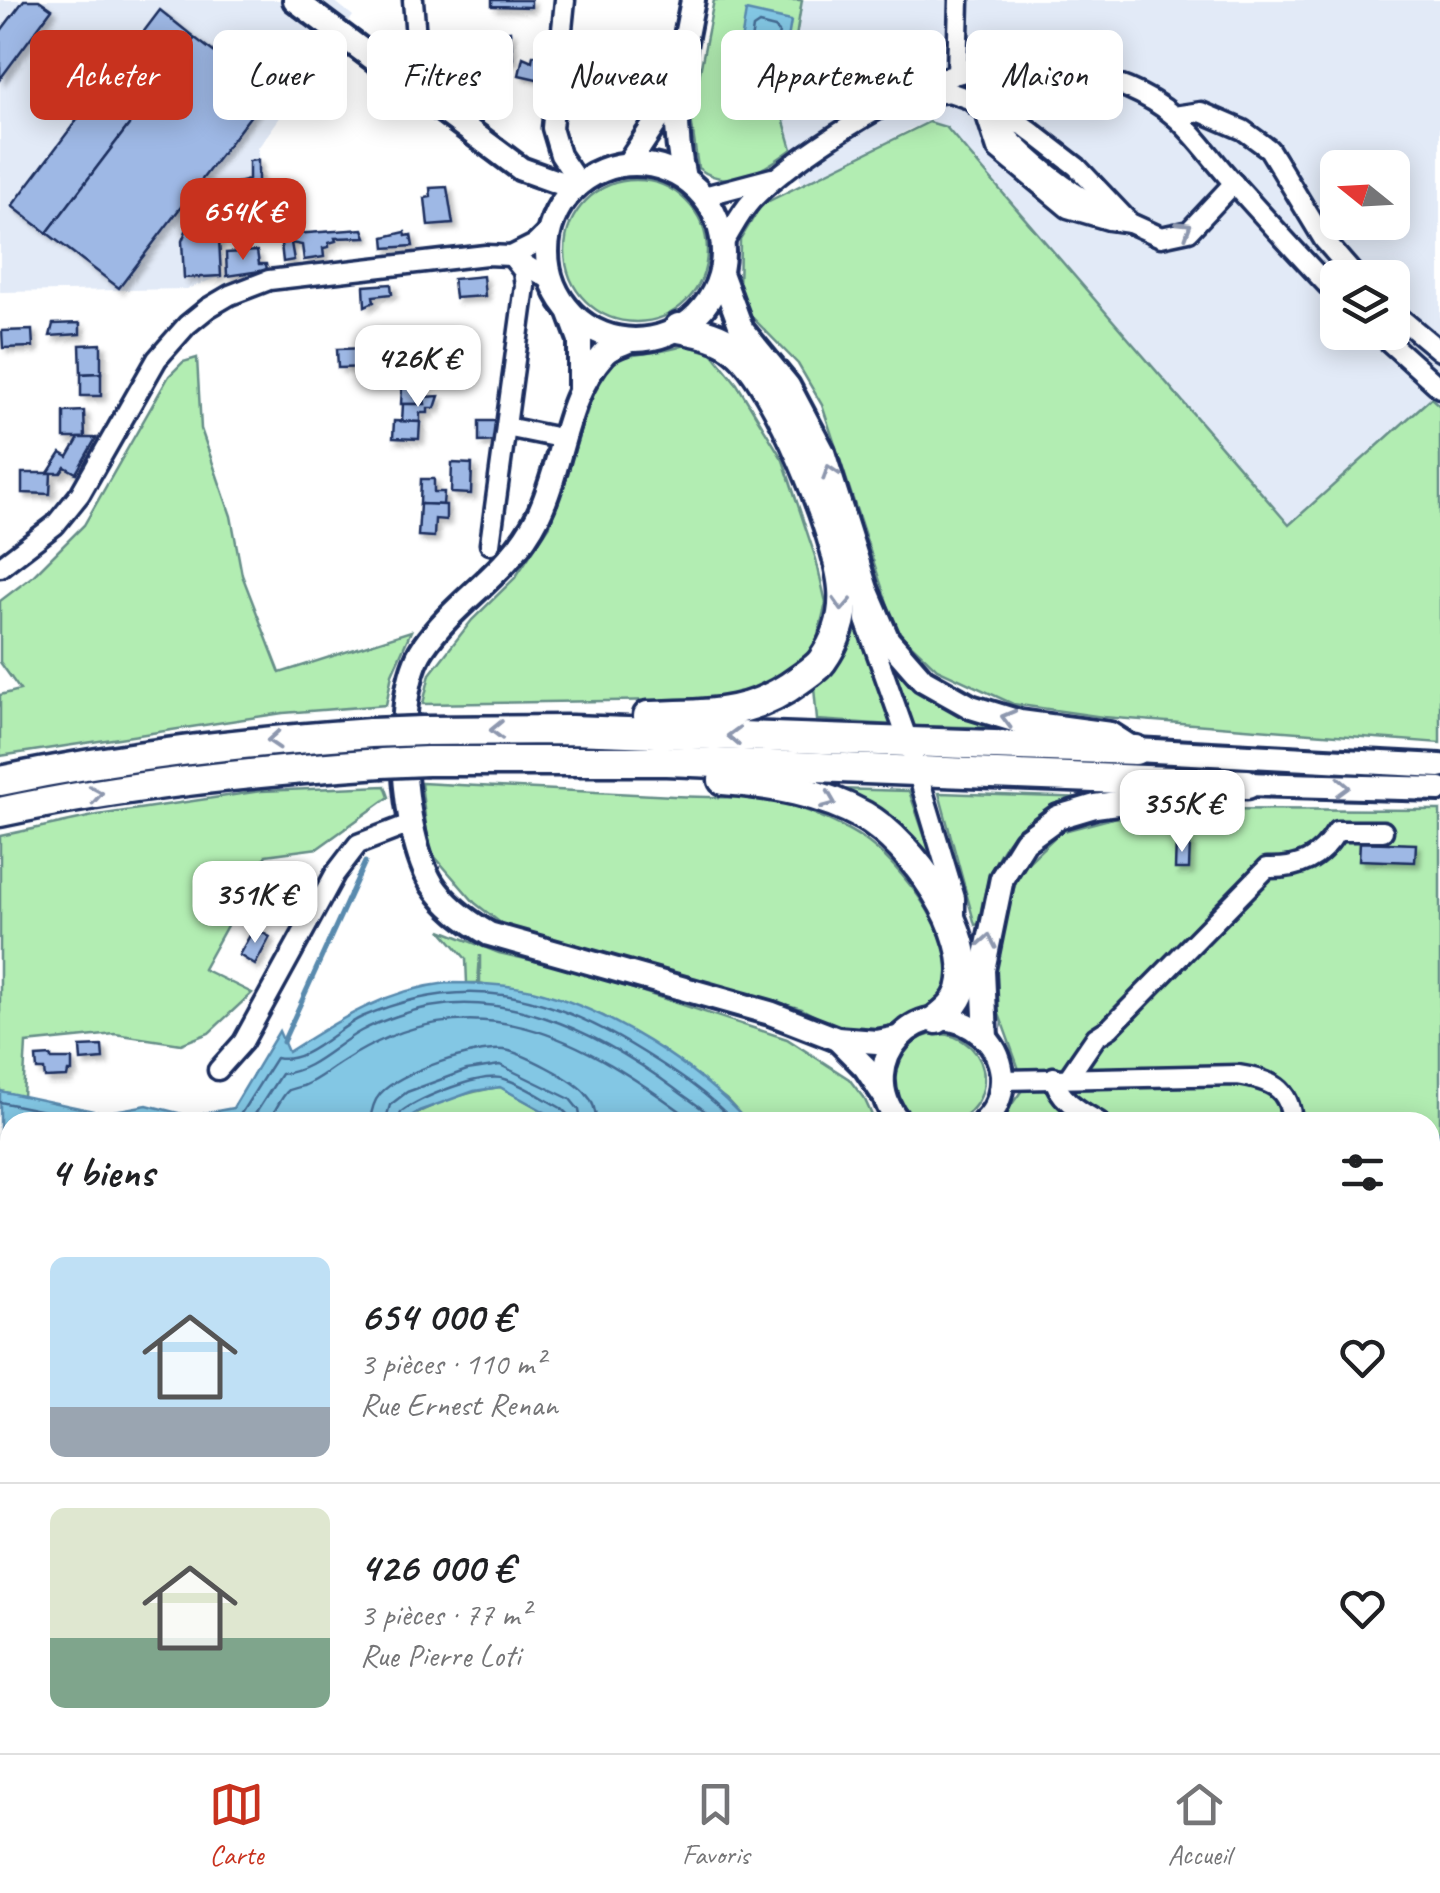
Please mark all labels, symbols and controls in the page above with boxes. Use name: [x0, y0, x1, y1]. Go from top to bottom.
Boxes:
chip: Acheter: [30, 30, 193, 120]
chip: Louer: [213, 30, 347, 120]
chip: Filtres: [367, 30, 513, 120]
chip: Nouveau: [533, 30, 701, 120]
chip: Appartement: [721, 30, 946, 120]
chip: Maison: [966, 30, 1123, 120]
north arrow: [1320, 150, 1410, 240]
map controls: [1320, 150, 1410, 350]
pin: 654K €: [162, 178, 324, 263]
text: 654K €: [202, 190, 284, 231]
one-way arrow: [1175, 220, 1193, 240]
button: layers: [1320, 260, 1410, 350]
pin: 426K €: [337, 325, 499, 410]
text: 426K €: [377, 337, 459, 378]
one-way arrow: [821, 465, 841, 482]
one-way arrow: [832, 597, 853, 613]
one-way arrow: [1001, 709, 1018, 730]
one-way arrow: [489, 719, 504, 741]
one-way arrow: [726, 725, 742, 746]
one-way arrow: [265, 729, 281, 751]
pin: 355K €: [1101, 770, 1263, 855]
one-way arrow: [1336, 776, 1352, 798]
text: 355K €: [1142, 782, 1222, 823]
one-way arrow: [88, 784, 104, 805]
one-way arrow: [820, 789, 837, 809]
pin: 351K €: [174, 861, 336, 946]
text: 351K €: [214, 873, 296, 914]
one-way arrow: [977, 933, 998, 949]
icon: filters: [1335, 1145, 1390, 1200]
text: 4 biens: [50, 1146, 154, 1199]
text: 654 000 €: [360, 1290, 513, 1343]
icon: home: [130, 1297, 250, 1417]
icon: heart: [1335, 1330, 1390, 1385]
text: 3 pièces · 110 m²: [360, 1343, 544, 1384]
text: Rue Ernest Renan: [360, 1384, 558, 1425]
text: 426 000 €: [360, 1541, 514, 1594]
icon: home: [130, 1548, 250, 1668]
icon: heart: [1335, 1581, 1390, 1636]
text: 3 pièces · 77 m²: [360, 1594, 529, 1635]
text: Rue Pierre Loti: [360, 1635, 520, 1676]
tab: Carte: [209, 1777, 264, 1872]
tab: Favoris: [682, 1777, 750, 1872]
tab: Accueil: [1168, 1777, 1231, 1872]

